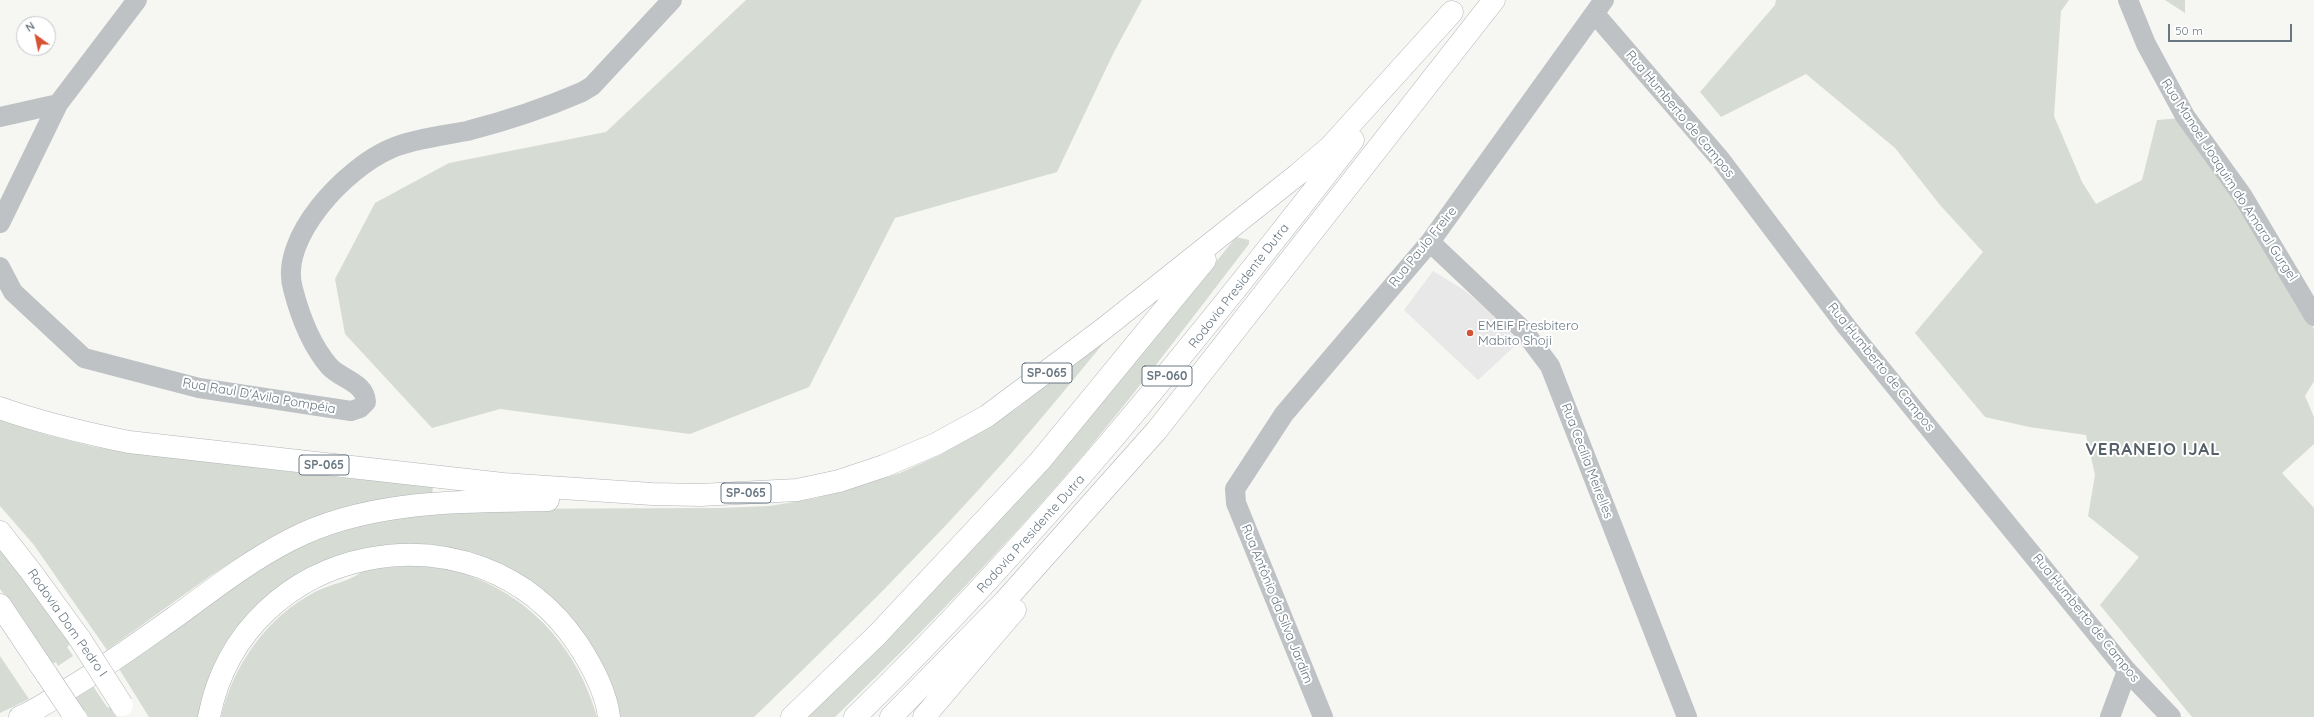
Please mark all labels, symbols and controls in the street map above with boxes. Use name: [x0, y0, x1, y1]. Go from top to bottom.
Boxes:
north arrow: [16, 16, 56, 56]
scale bar: [2170, 16, 2294, 42]
text: N: [23, 19, 37, 35]
text: 50 m: [2175, 23, 2203, 38]
street label: Rua Humberto de Campos: [1622, 47, 1738, 181]
street label: Rua Manoel Joaquim do Amaral Gurgel: [2158, 76, 2300, 284]
street label: Rua Paulo Freire: [1386, 204, 1460, 290]
street label: Rodovia Presidente Dutra: [1186, 221, 1292, 351]
street label: Rua Humberto de Campos: [1824, 300, 1938, 434]
place label: EMEIF Presbitero Mabito Shoji: [1478, 318, 1579, 349]
marker: EMEIF Presbitero Mabito Shoji: [1465, 328, 1475, 338]
road number: SP-065: [1022, 363, 1072, 383]
road number: SP-060: [1142, 366, 1192, 386]
street label: Rua Raul D'Avila Pompéia: [181, 375, 337, 417]
street label: Rua Cecília Meirelles: [1558, 401, 1616, 521]
district label: VERANEIO IJAL: [2085, 440, 2221, 460]
road number: SP-065: [299, 455, 349, 475]
street label: Rodovia Presidente Dutra: [974, 472, 1088, 596]
road number: SP-065: [721, 483, 771, 503]
street label: Rua Antônio da Silva Jardim: [1238, 522, 1316, 686]
street label: Rua Humberto de Campos: [2029, 551, 2143, 685]
street label: Rodovia Dom Pedro I: [24, 566, 110, 680]

